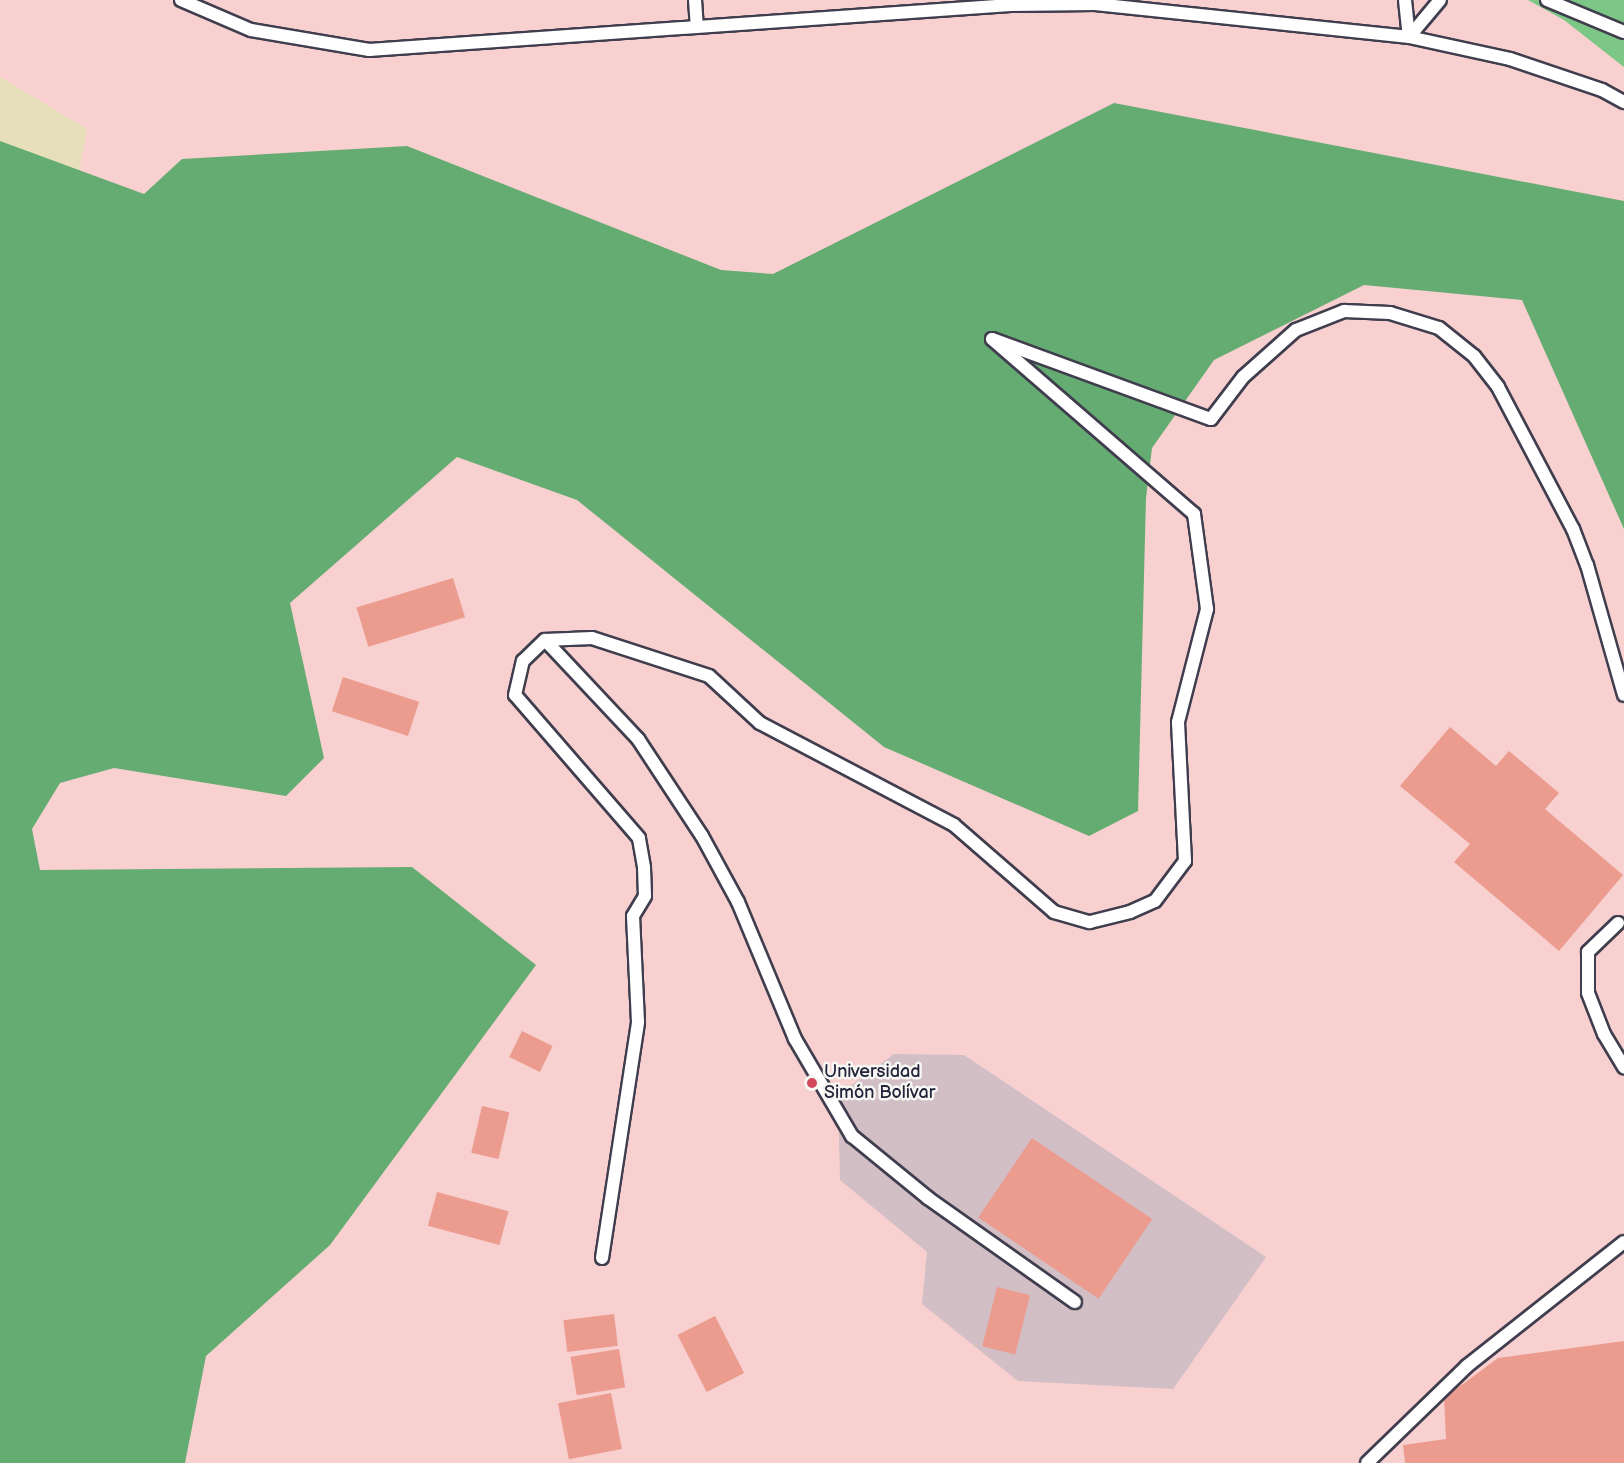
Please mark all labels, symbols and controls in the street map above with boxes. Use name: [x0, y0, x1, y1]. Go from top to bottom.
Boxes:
place label: Universidad Simón Bolívar: [824, 1062, 935, 1104]
marker: Universidad Simón Bolívar: [805, 1076, 819, 1090]

